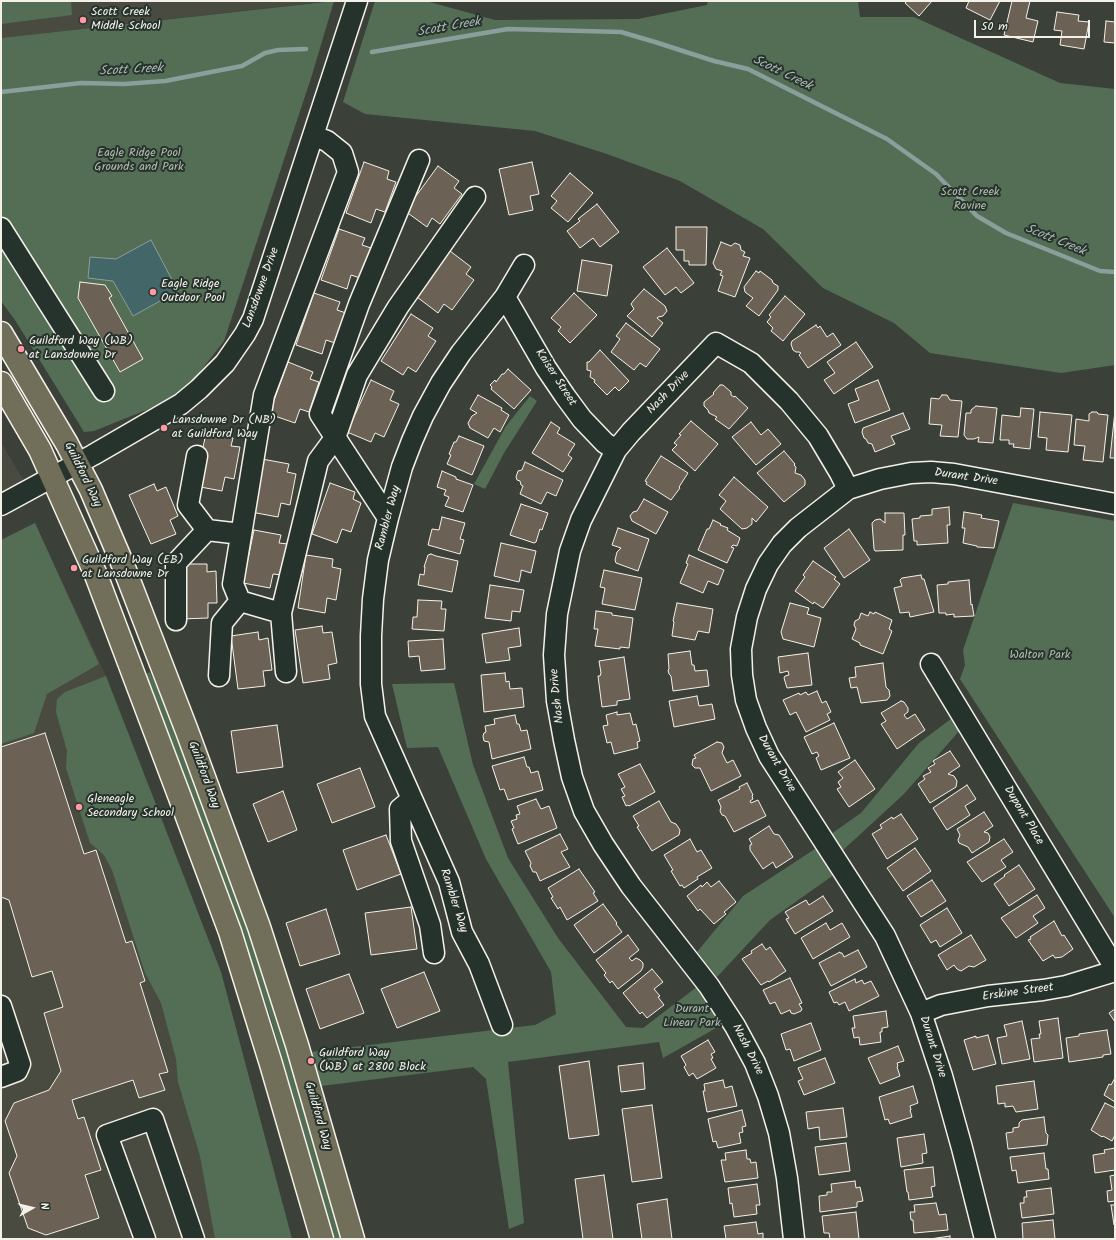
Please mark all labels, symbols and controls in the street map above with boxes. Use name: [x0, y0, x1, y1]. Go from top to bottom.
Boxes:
place label: Scott Creek Middle School: [91, 6, 160, 34]
scale bar: [976, 12, 1092, 38]
marker: Scott Creek Middle School: [78, 15, 88, 25]
water label: Scott Creek: [416, 15, 482, 41]
text: 50 m: [981, 17, 1008, 36]
water label: Scott Creek: [750, 53, 814, 95]
water label: Scott Creek: [99, 62, 163, 80]
park label: Eagle Ridge Pool Grounds and Park: [94, 147, 184, 175]
park label: Scott Creek Ravine: [941, 186, 999, 214]
water label: Scott Creek: [1023, 222, 1087, 260]
street label: Lansdowne Drive: [241, 246, 283, 330]
place label: Eagle Ridge Outdoor Pool: [161, 278, 225, 306]
marker: Eagle Ridge Outdoor Pool: [148, 287, 158, 297]
place label: Guildford Way (WB) at Lansdowne Dr: [29, 335, 133, 363]
marker: Guildford Way (WB) at Lansdowne Dr: [16, 344, 26, 354]
street label: Kaiser Street: [531, 347, 579, 409]
street label: Nash Drive: [645, 368, 693, 418]
place label: Lansdowne Dr (NB) at Guildford Way: [172, 414, 276, 442]
marker: Lansdowne Dr (NB) at Guildford Way: [159, 423, 169, 433]
street label: Guildford Way: [60, 440, 104, 510]
street label: Durant Drive: [933, 466, 999, 490]
street label: Rambler Way: [373, 484, 405, 552]
place label: Guildford Way (EB) at Lansdowne Dr: [82, 554, 184, 582]
marker: Guildford Way (EB) at Lansdowne Dr: [69, 563, 79, 573]
park label: Walton Park: [1010, 649, 1070, 663]
street label: Nash Drive: [548, 668, 568, 724]
street label: Durant Drive: [754, 733, 798, 795]
street label: Guildford Way: [184, 740, 222, 810]
street label: Dupont Place: [1000, 784, 1046, 848]
place label: Gleneagle Secondary School: [87, 793, 174, 821]
marker: Gleneagle Secondary School: [74, 802, 84, 812]
street label: Rambler Way: [436, 867, 470, 935]
street label: Erskine Street: [982, 981, 1054, 1005]
park label: Durant Linear Park: [663, 1003, 721, 1031]
street label: Durant Drive: [915, 1014, 949, 1080]
street label: Nash Drive: [728, 1022, 766, 1078]
place label: Guildford Way (WB) at 2800 Block: [319, 1047, 426, 1075]
marker: Guildford Way (WB) at 2800 Block: [306, 1056, 316, 1066]
street label: Guildford Way: [300, 1080, 334, 1152]
north arrow: [12, 1188, 52, 1228]
text: N: [34, 1202, 53, 1211]

